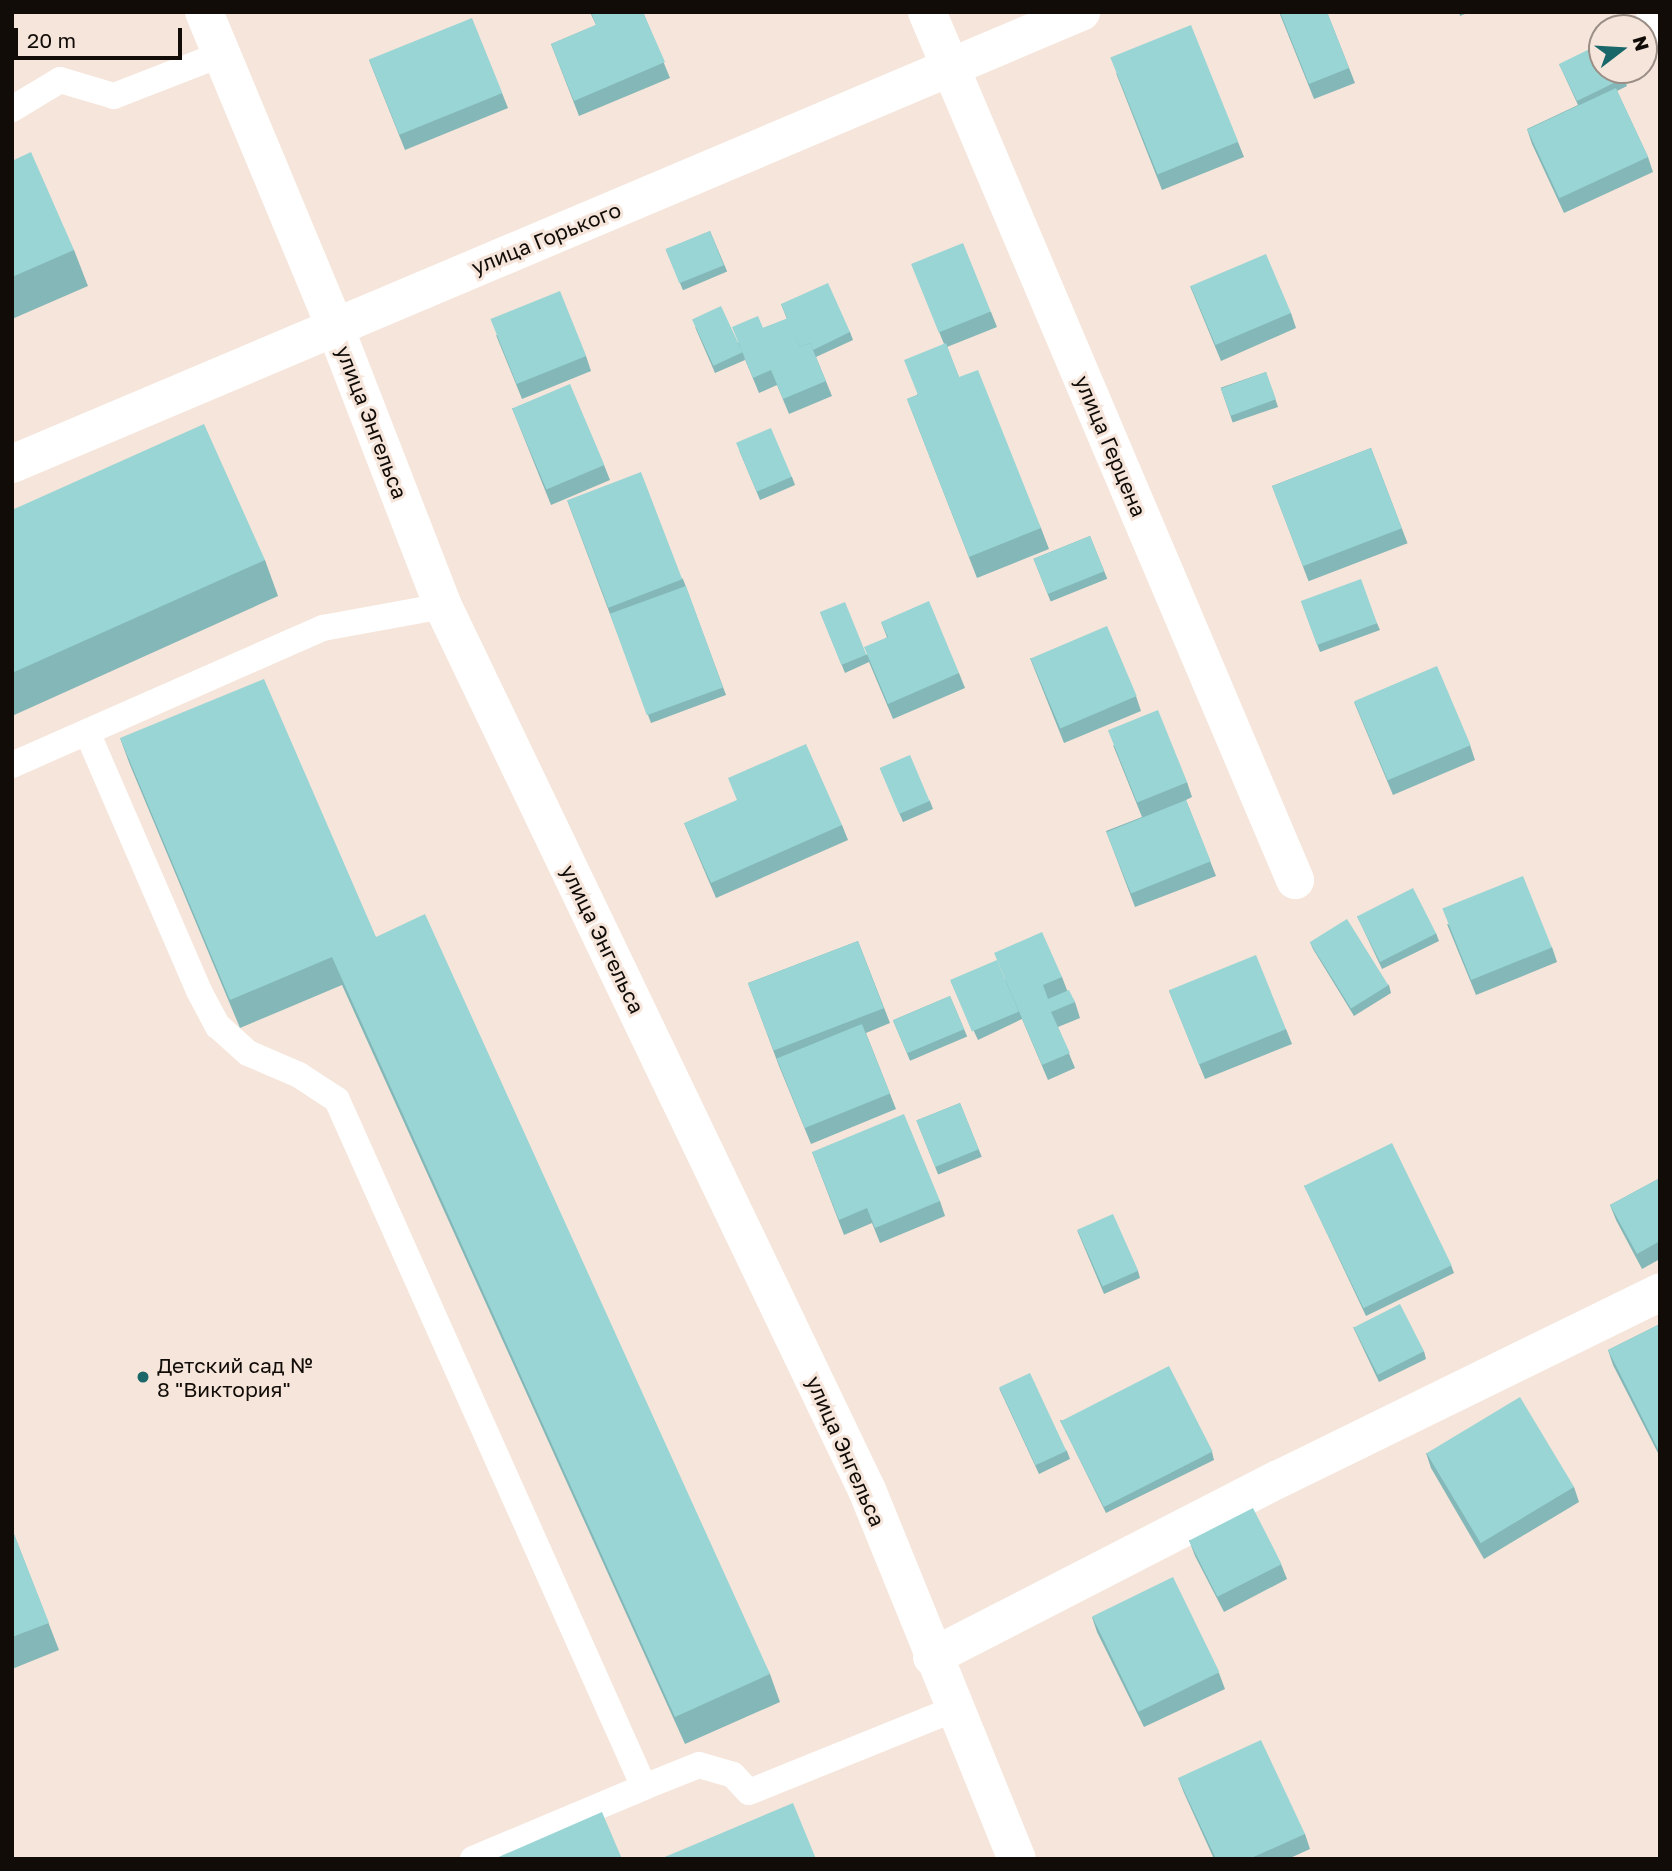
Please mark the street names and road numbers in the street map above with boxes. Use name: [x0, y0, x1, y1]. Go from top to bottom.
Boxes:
street label: улица Горького: [468, 197, 624, 279]
street label: улица Энгельса: [331, 342, 413, 502]
street label: улица Герцена: [1070, 371, 1152, 521]
street label: улица Энгельса: [556, 861, 650, 1017]
street label: улица Энгельса: [802, 1372, 890, 1530]

